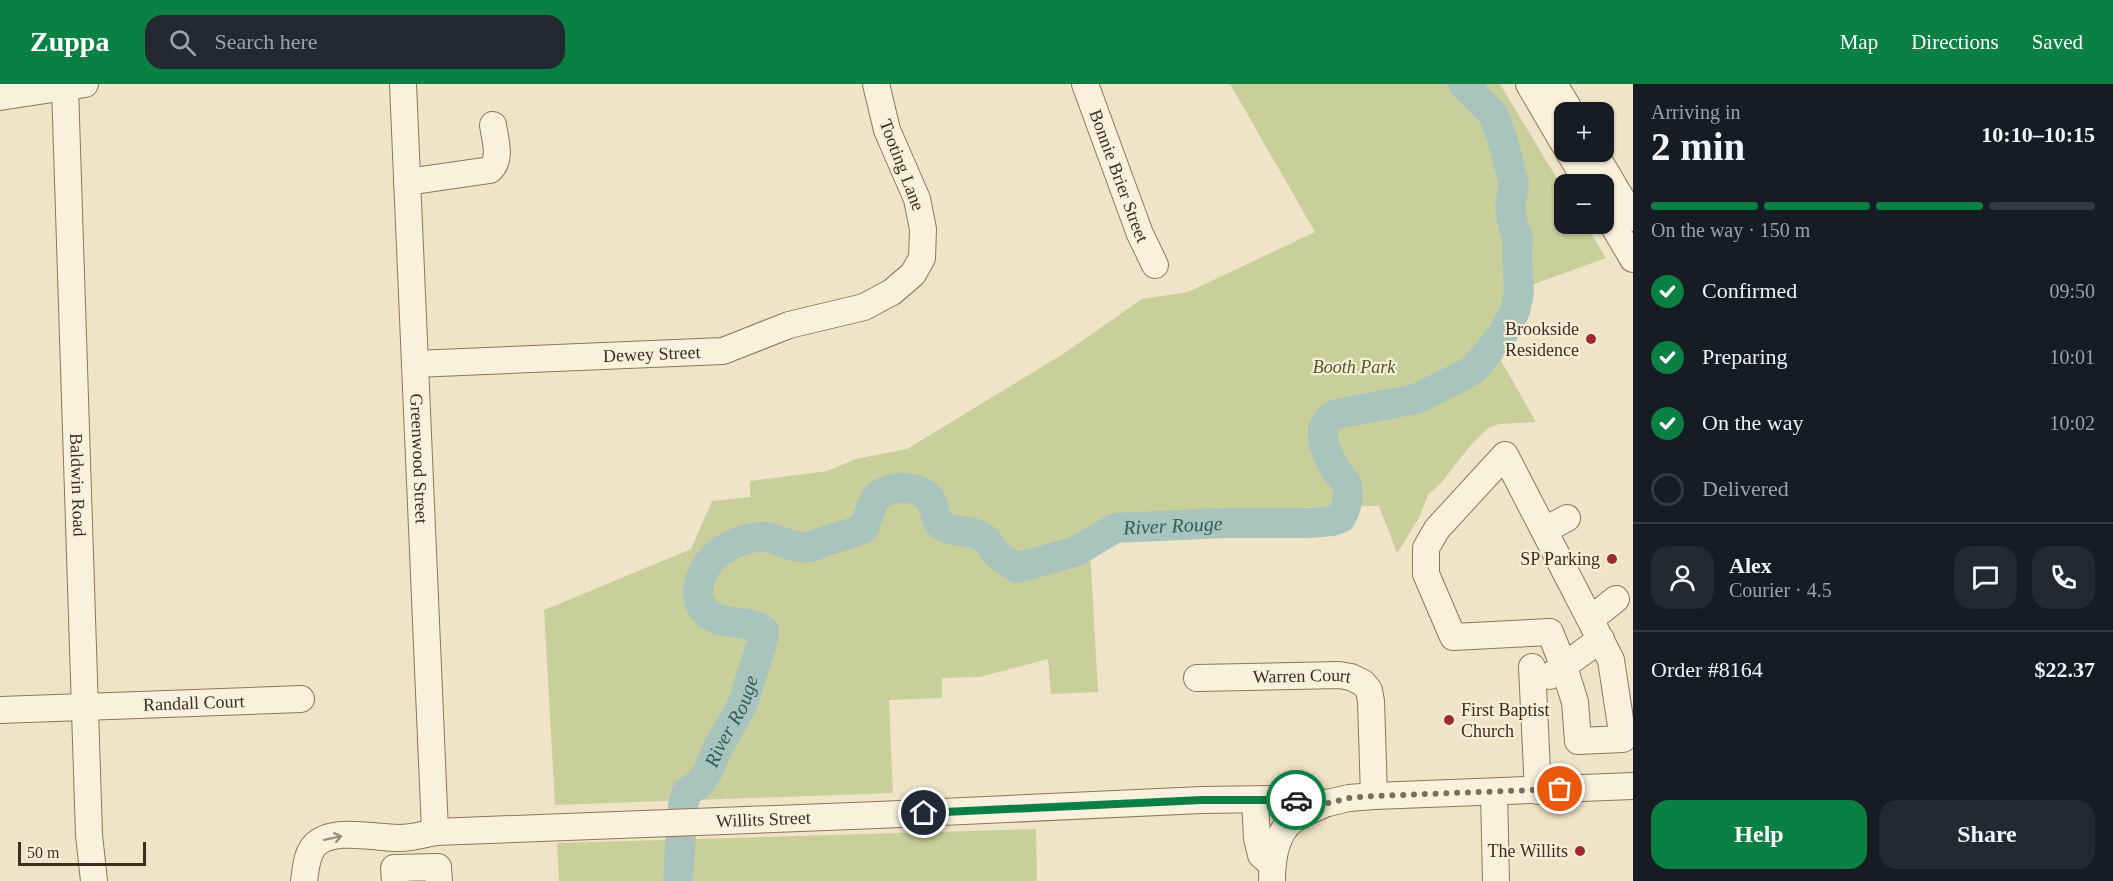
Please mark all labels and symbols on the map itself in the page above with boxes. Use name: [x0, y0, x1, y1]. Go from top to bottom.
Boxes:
street label: Bonnie Brier Street: [1085, 107, 1153, 246]
street label: Tooting Lane: [875, 117, 929, 214]
place label: Brookside Residence: [1505, 319, 1579, 360]
marker: Brookside Residence: [1584, 332, 1598, 346]
street label: Dewey Street: [603, 342, 701, 366]
park label: Booth Park: [1313, 357, 1396, 377]
street label: Greenwood Street: [406, 393, 432, 524]
street label: Baldwin Road: [66, 433, 89, 537]
water label: River Rouge: [1122, 512, 1223, 539]
place label: SP Parking: [1520, 549, 1600, 569]
marker: SP Parking: [1605, 552, 1619, 566]
street label: Warren Court: [1253, 665, 1352, 687]
water label: River Rouge: [699, 673, 762, 771]
street label: Randall Court: [143, 691, 245, 715]
place label: First Baptist Church: [1461, 700, 1550, 741]
marker: First Baptist Church: [1442, 713, 1456, 727]
pin: [1534, 763, 1585, 814]
courier: [1266, 770, 1326, 830]
pin: [898, 787, 949, 838]
street label: Willits Street: [716, 808, 811, 831]
one-way arrow: [323, 832, 343, 843]
scale bar: [18, 839, 146, 866]
place label: The Willits: [1488, 841, 1568, 861]
marker: The Willits: [1573, 844, 1587, 858]

